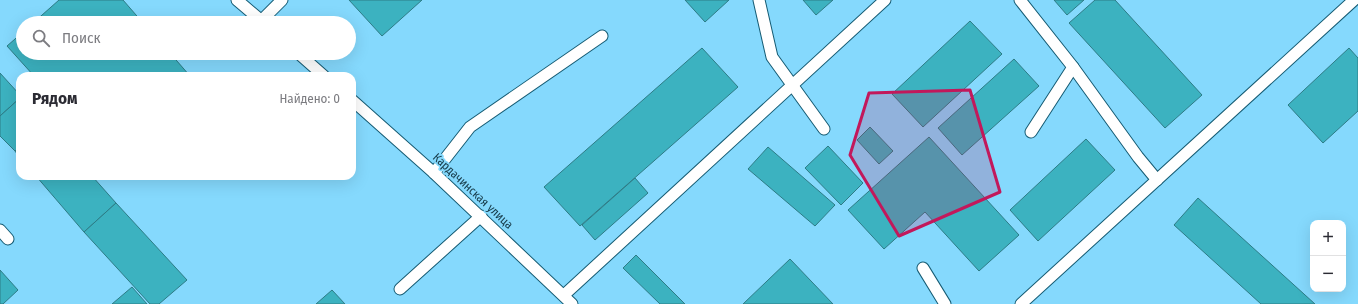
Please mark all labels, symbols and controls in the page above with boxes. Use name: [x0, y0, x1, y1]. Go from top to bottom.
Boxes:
search box: [16, 16, 356, 60]
icon: search: [30, 27, 52, 49]
text: Поиск: [62, 29, 100, 47]
text: Рядом: [32, 88, 77, 109]
text: Найдено: 0: [279, 91, 340, 106]
street label: Кардачинская улица: [430, 150, 516, 232]
map controls: [1310, 220, 1346, 292]
button: +: [1310, 220, 1346, 256]
button: −: [1310, 256, 1346, 292]

